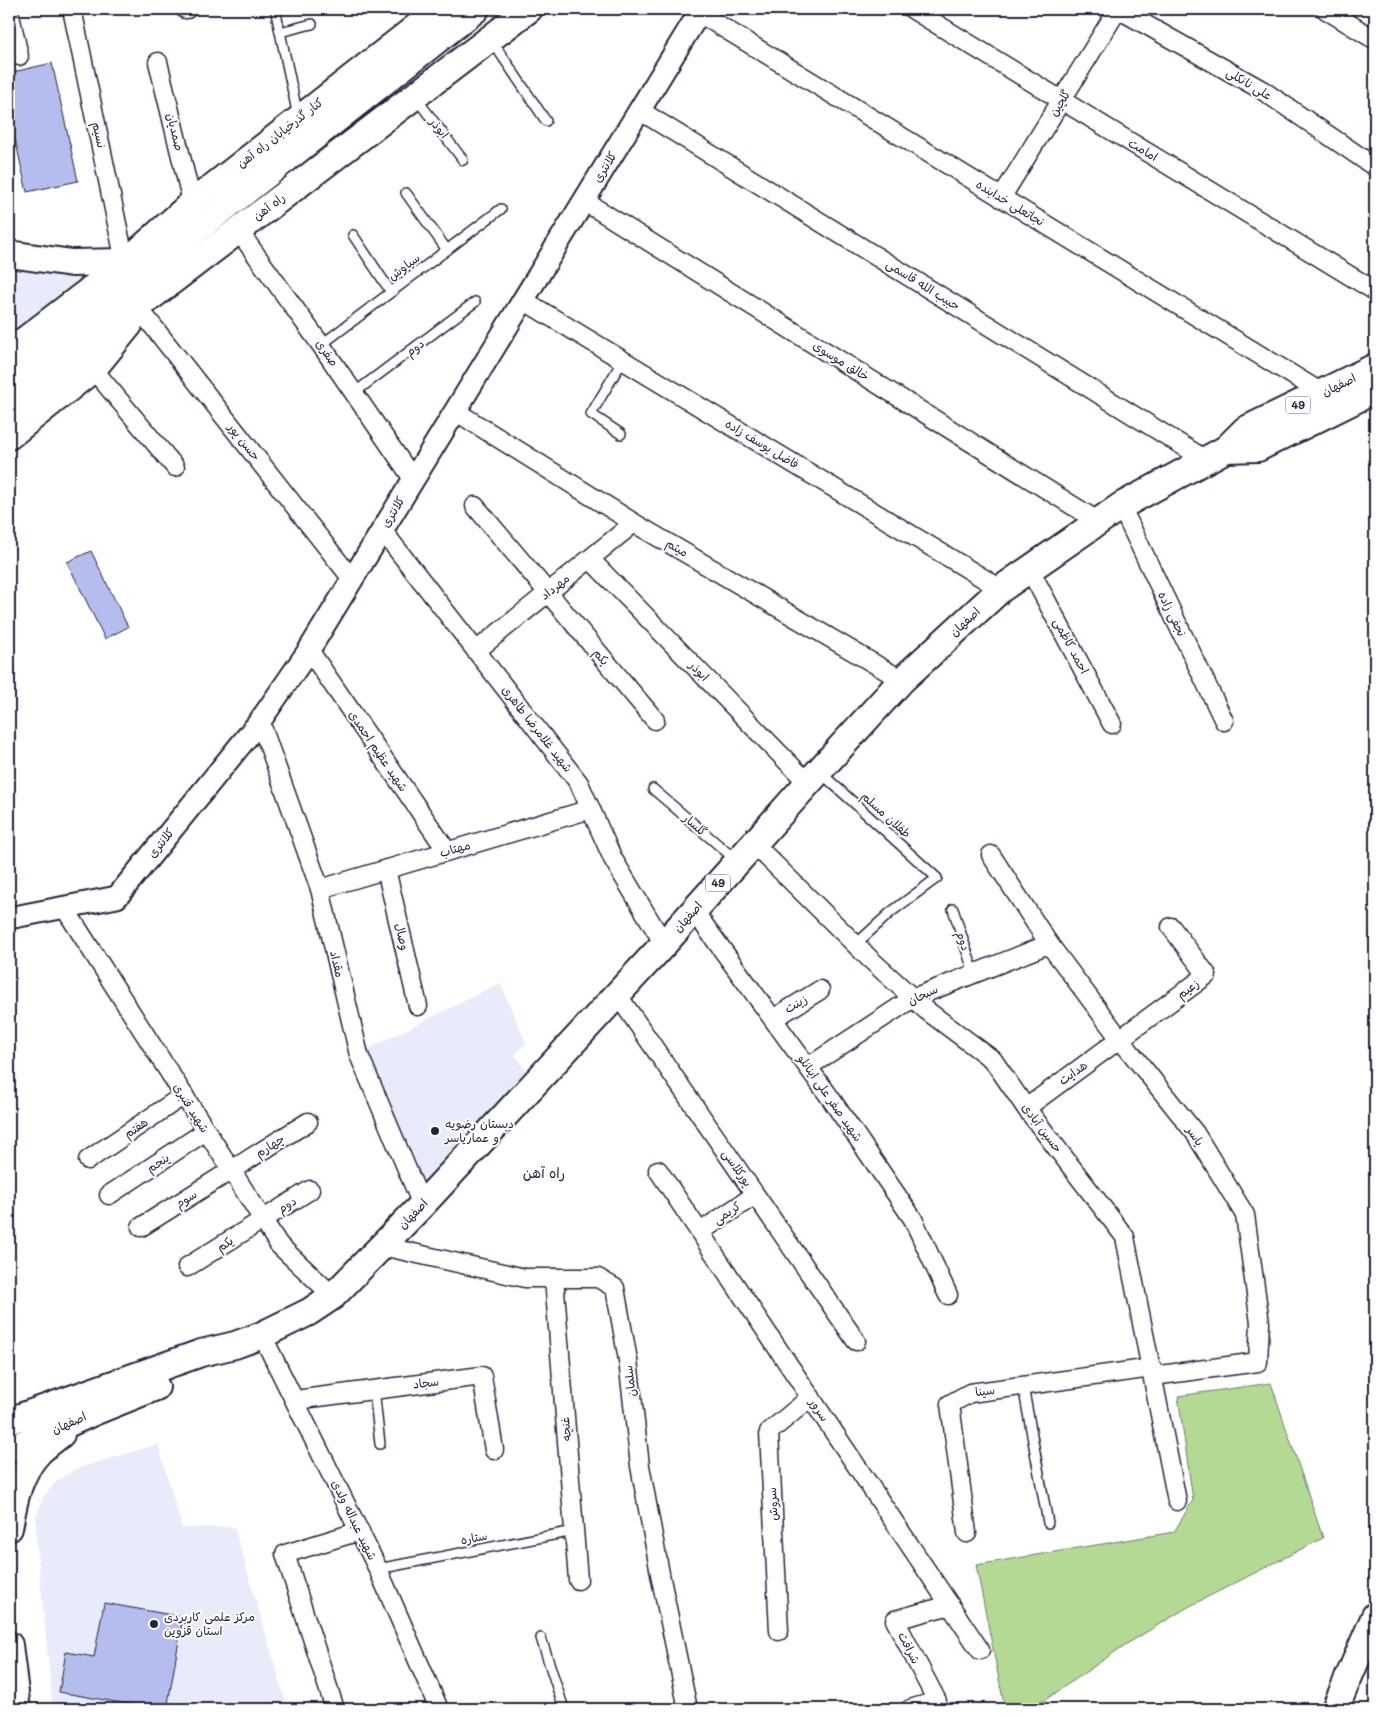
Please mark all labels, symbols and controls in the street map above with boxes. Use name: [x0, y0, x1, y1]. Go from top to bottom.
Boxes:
street label: علی نانکلی: [1223, 63, 1275, 104]
street label: گلچین: [1045, 86, 1073, 119]
street label: کنار گذرخیابان راه آهن: [233, 94, 326, 172]
street label: صمدیان: [164, 111, 188, 152]
street label: ابوذر: [425, 113, 453, 142]
street label: نسیم: [87, 120, 111, 150]
street label: امامت: [1126, 134, 1161, 164]
street label: کلانتری: [588, 148, 620, 185]
street label: نجاتعلی خدابنده: [973, 175, 1048, 230]
street label: راه آهن: [249, 189, 288, 223]
street label: سیاوش: [384, 249, 423, 284]
street label: حبیب الله قاسمی: [883, 255, 963, 314]
street label: دوم: [402, 335, 428, 361]
street label: صفری: [313, 336, 343, 369]
street label: خالق موسوی: [810, 337, 873, 385]
street label: اصفهان: [1319, 369, 1358, 399]
road number: 49: [1286, 396, 1310, 414]
street label: فاضل یوسف زاده: [723, 415, 802, 471]
street label: حسن پور: [224, 419, 264, 464]
street label: کلانتری: [377, 493, 408, 530]
street label: میثم: [662, 534, 692, 562]
street label: مهرداد: [536, 570, 572, 603]
street label: نجفی زاده: [1154, 588, 1191, 639]
street label: اصفهان: [946, 603, 983, 639]
street label: احمد کاظمی: [1050, 615, 1093, 677]
street label: یکم: [589, 645, 613, 669]
street label: ابوذر: [685, 656, 713, 685]
street label: شهید غلامرضا طاهری: [499, 682, 577, 775]
street label: شهید عظیم احمدی: [344, 707, 412, 795]
street label: طفلان مسلم: [857, 788, 915, 842]
street label: گلسار: [680, 809, 711, 839]
street label: کلانتری: [143, 824, 177, 861]
street label: مهتاب: [437, 836, 472, 861]
road number: 49: [706, 874, 730, 891]
street label: اصفهان: [669, 898, 705, 935]
street label: وصال: [391, 921, 414, 952]
street label: دوم: [951, 929, 975, 953]
street label: مقداد: [327, 949, 349, 979]
street label: زعیم: [1173, 975, 1203, 1003]
street label: سبحان: [905, 980, 941, 1009]
street label: زینت: [781, 990, 810, 1016]
street label: شهید صفر علی اینانلو: [793, 1050, 867, 1145]
street label: هدایت: [1055, 1056, 1090, 1088]
street label: شهید قنبری: [170, 1080, 213, 1136]
street label: حسین آبادی: [1018, 1099, 1067, 1156]
street label: هفتم: [120, 1113, 152, 1143]
place label: دبستان رضویه و عماریاسر: [444, 1115, 514, 1146]
street label: یاسر: [1183, 1121, 1208, 1149]
marker: دبستان رضویه و عماریاسر: [429, 1125, 441, 1137]
street label: چهارم: [252, 1130, 288, 1162]
street label: پورکلاسی: [718, 1146, 756, 1190]
street label: پنجم: [143, 1149, 173, 1177]
district label: راه آهن: [523, 1163, 565, 1182]
street label: سوم: [172, 1185, 200, 1213]
street label: دوم: [274, 1192, 300, 1218]
street label: اصفهان: [394, 1195, 431, 1232]
street label: کریمی: [709, 1197, 744, 1228]
street label: یکم: [213, 1232, 237, 1256]
street label: سلمان: [619, 1364, 639, 1398]
street label: سجاد: [412, 1372, 440, 1393]
street label: سینا: [974, 1381, 996, 1399]
street label: سرور: [805, 1394, 833, 1425]
street label: اصفهان: [49, 1407, 88, 1437]
street label: غنچه: [556, 1416, 574, 1442]
street label: شهید عبداله ولدی: [328, 1477, 381, 1563]
street label: سروش: [763, 1487, 782, 1521]
street label: ستاره: [459, 1527, 489, 1547]
place label: مرکز علمی کاربردی استان قزوین: [164, 1608, 255, 1639]
marker: مرکز علمی کاربردی استان قزوین: [148, 1618, 160, 1630]
street label: شرافت: [895, 1629, 925, 1666]

